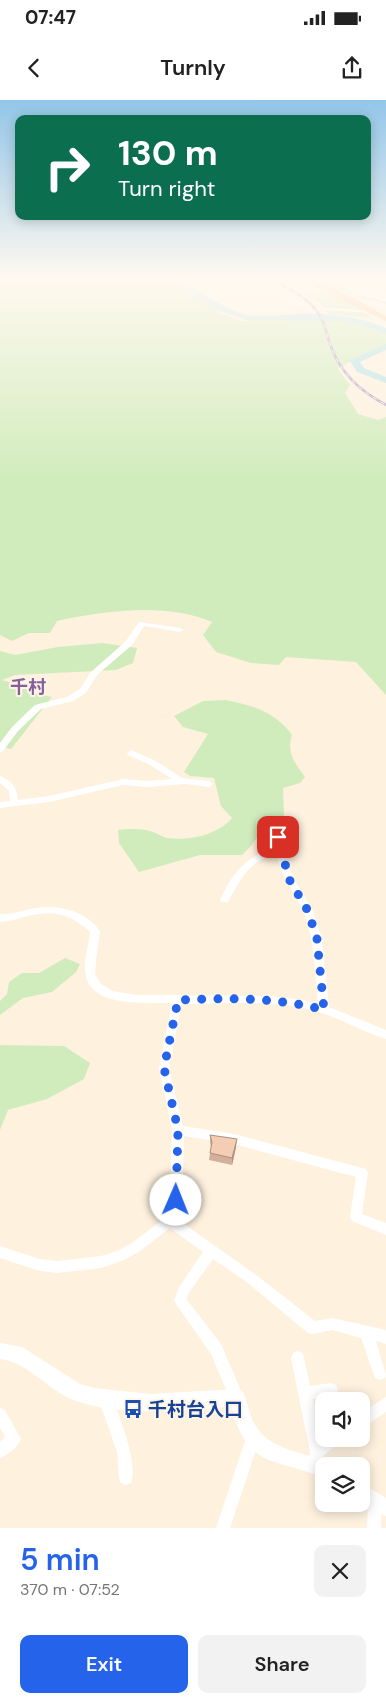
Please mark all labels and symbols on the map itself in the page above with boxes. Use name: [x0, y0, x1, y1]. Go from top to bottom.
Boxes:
district label: 千村: [10, 675, 46, 699]
pin: [257, 816, 299, 858]
position arrow: [149, 1173, 201, 1225]
place label: 千村台入口: [148, 1397, 243, 1422]
bus stop icon: 千村台入口: [122, 1398, 144, 1420]

